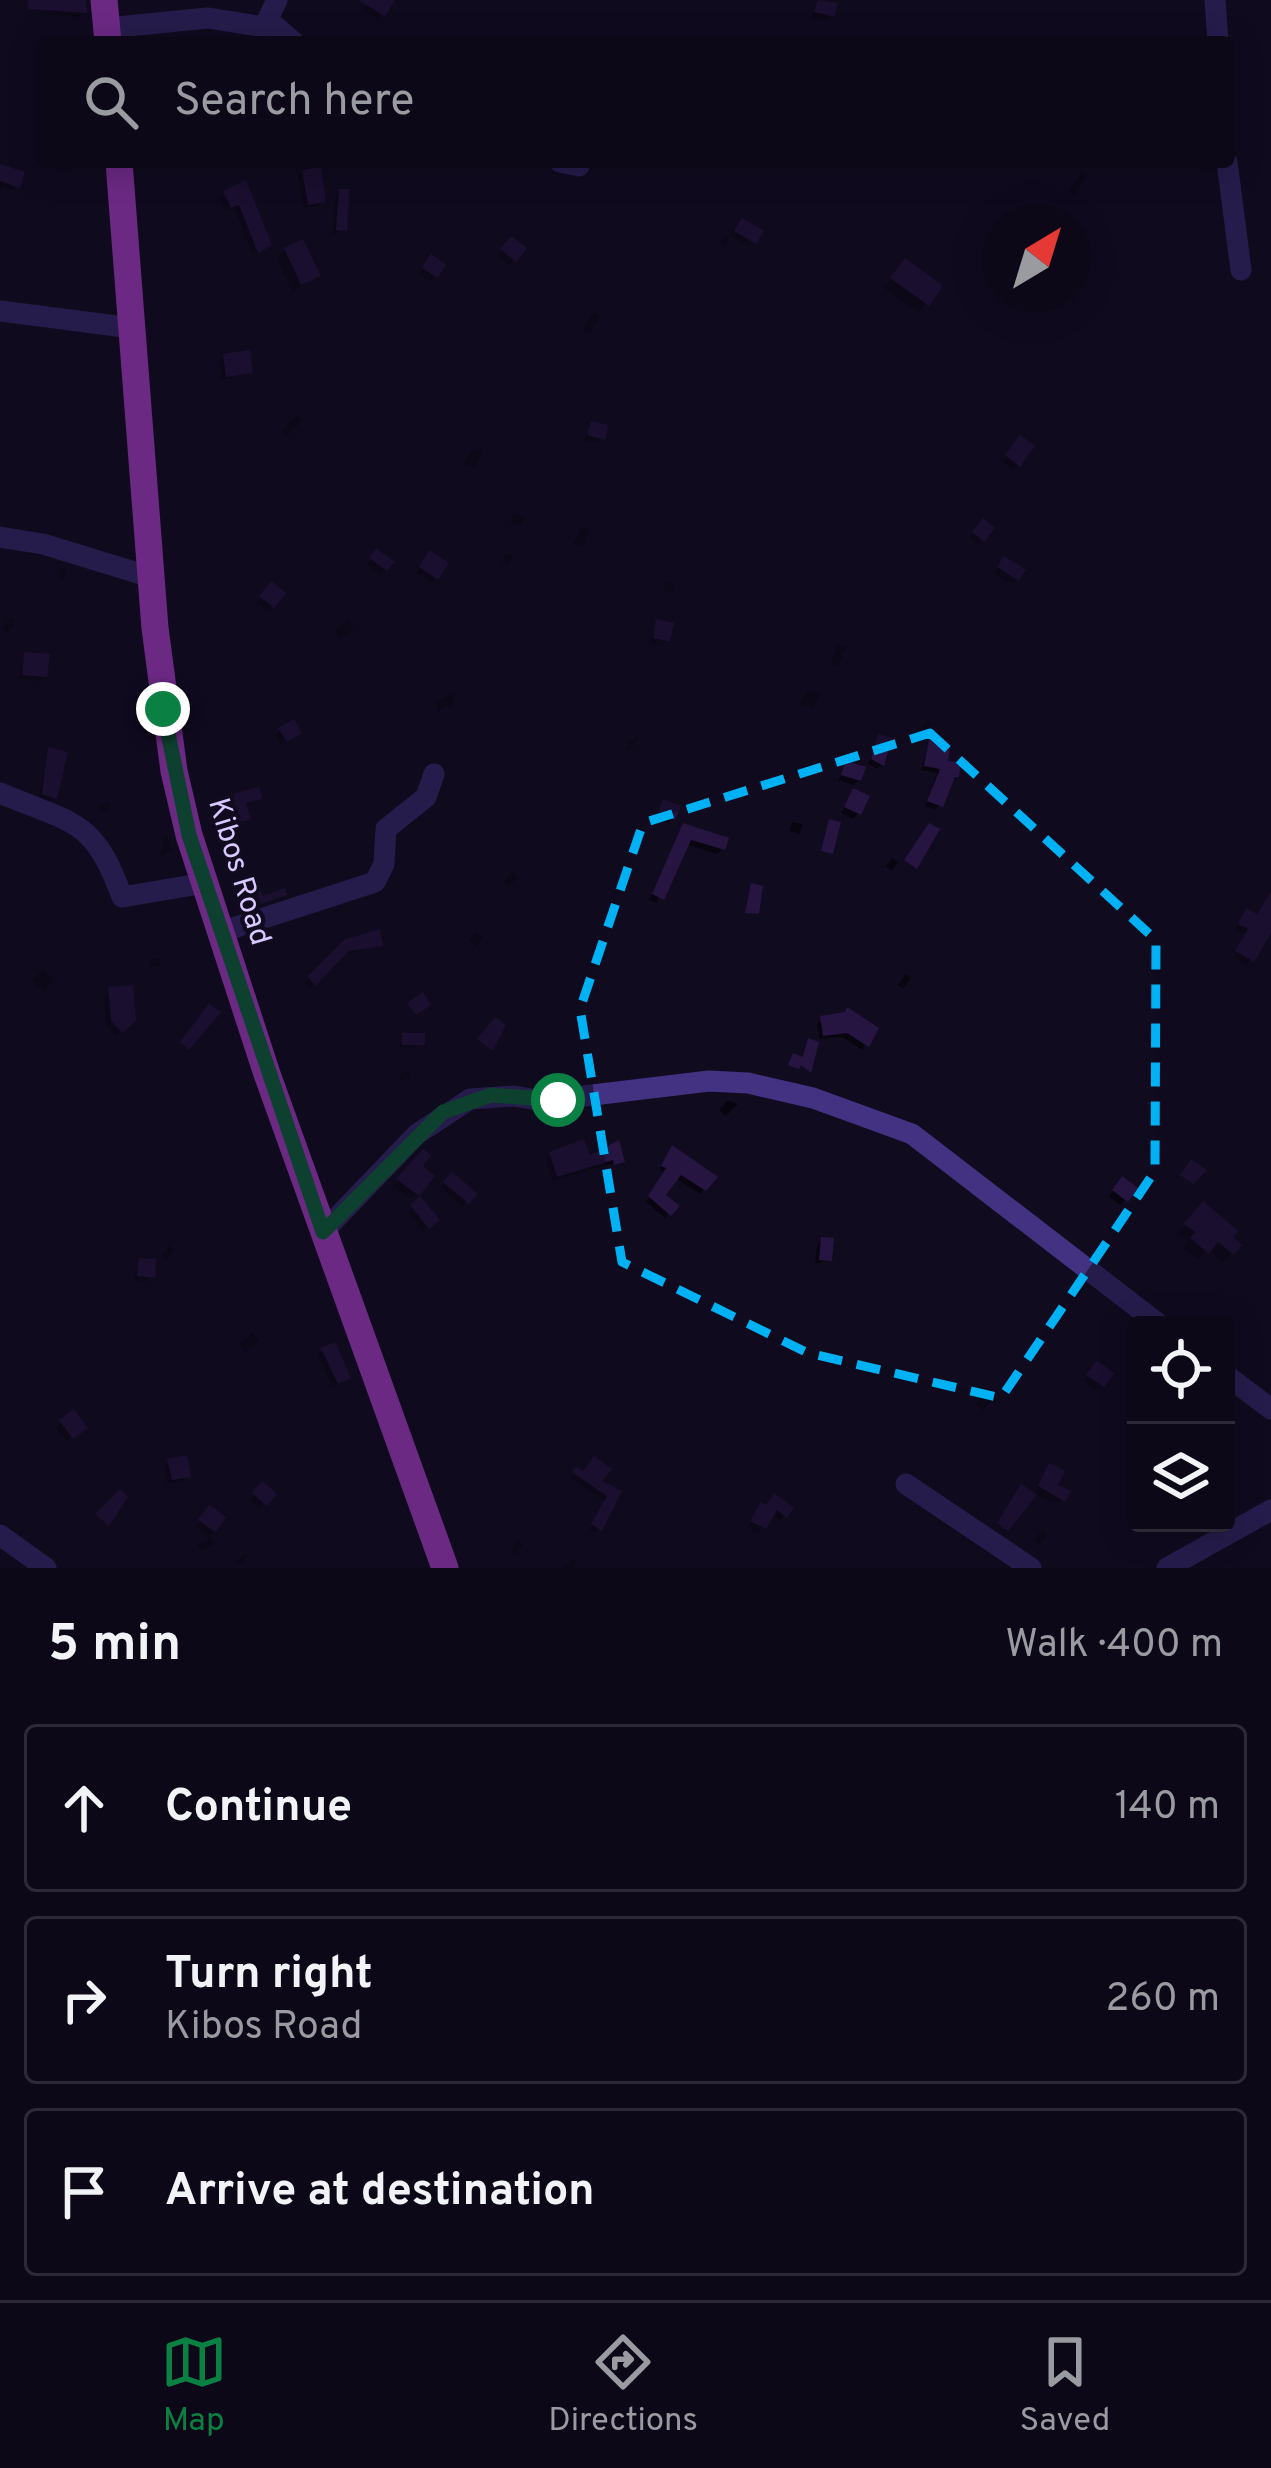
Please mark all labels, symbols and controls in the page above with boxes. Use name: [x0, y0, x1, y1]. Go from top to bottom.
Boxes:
search box: [36, 36, 1235, 168]
icon: search: [78, 69, 144, 135]
text: Search here: [174, 74, 414, 131]
north arrow: [983, 204, 1091, 312]
route end: [136, 682, 190, 736]
street label: Kibos Road: [198, 794, 278, 950]
route start: [531, 1073, 585, 1127]
map controls: [1127, 1316, 1235, 1532]
button: locate: [1127, 1316, 1235, 1424]
button: layers: [1127, 1424, 1235, 1532]
text: 5 min: [48, 1614, 181, 1679]
text: Walk · 400 m: [1005, 1622, 1223, 1671]
icon: ahead: [51, 1775, 117, 1841]
text: Continue: [165, 1780, 352, 1837]
text: 140 m: [1115, 1784, 1220, 1833]
text: Turn right: [165, 1947, 373, 2004]
icon: right: [51, 1967, 117, 2033]
text: 260 m: [1106, 1976, 1220, 2025]
text: Kibos Road: [165, 2004, 362, 2053]
icon: arrive: [51, 2159, 117, 2225]
text: Arrive at destination: [165, 2164, 595, 2221]
tab: Map: [161, 2329, 227, 2443]
tab: Directions: [548, 2329, 698, 2443]
tab: Saved: [1020, 2329, 1110, 2443]

